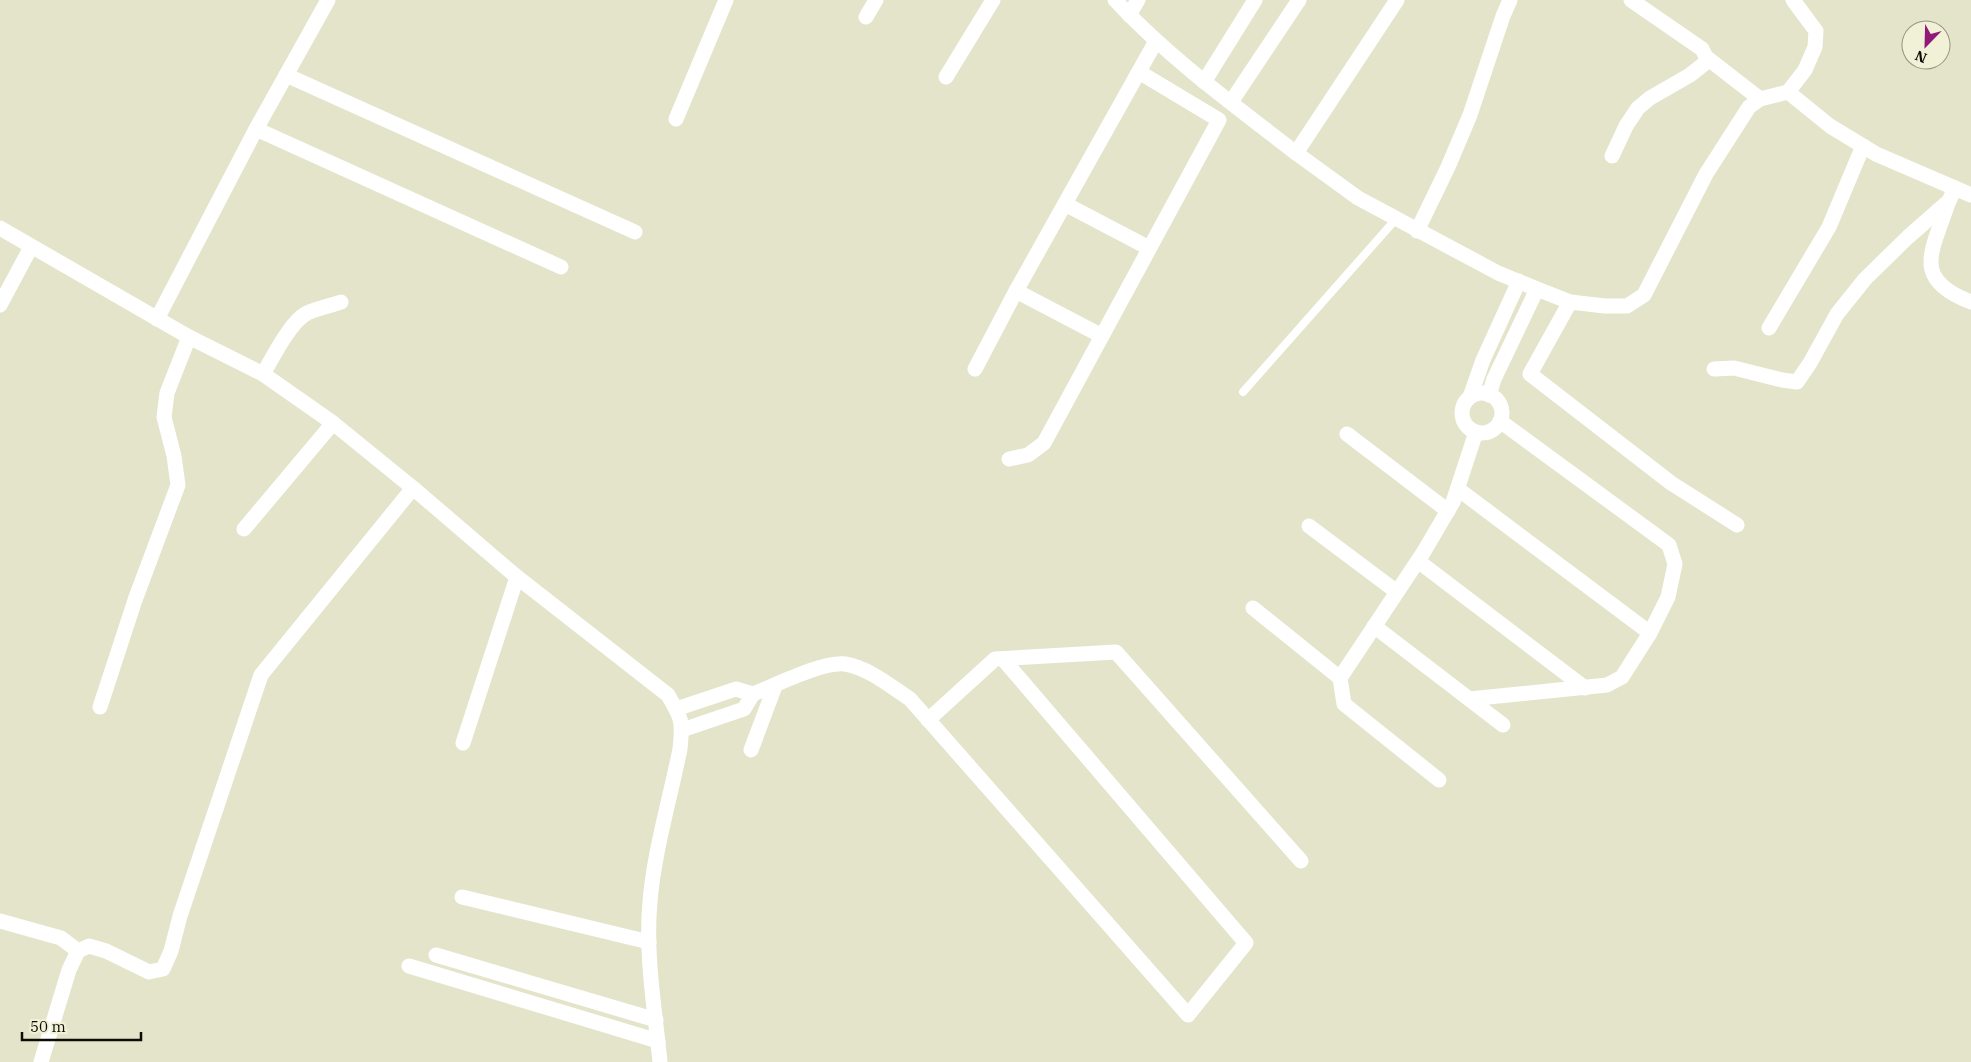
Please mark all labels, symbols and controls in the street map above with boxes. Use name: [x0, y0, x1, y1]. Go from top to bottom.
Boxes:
north arrow: [1901, 20, 1951, 70]
text: N: [1912, 47, 1930, 67]
scale bar: [22, 1010, 141, 1042]
text: 50 m: [30, 1017, 66, 1036]

